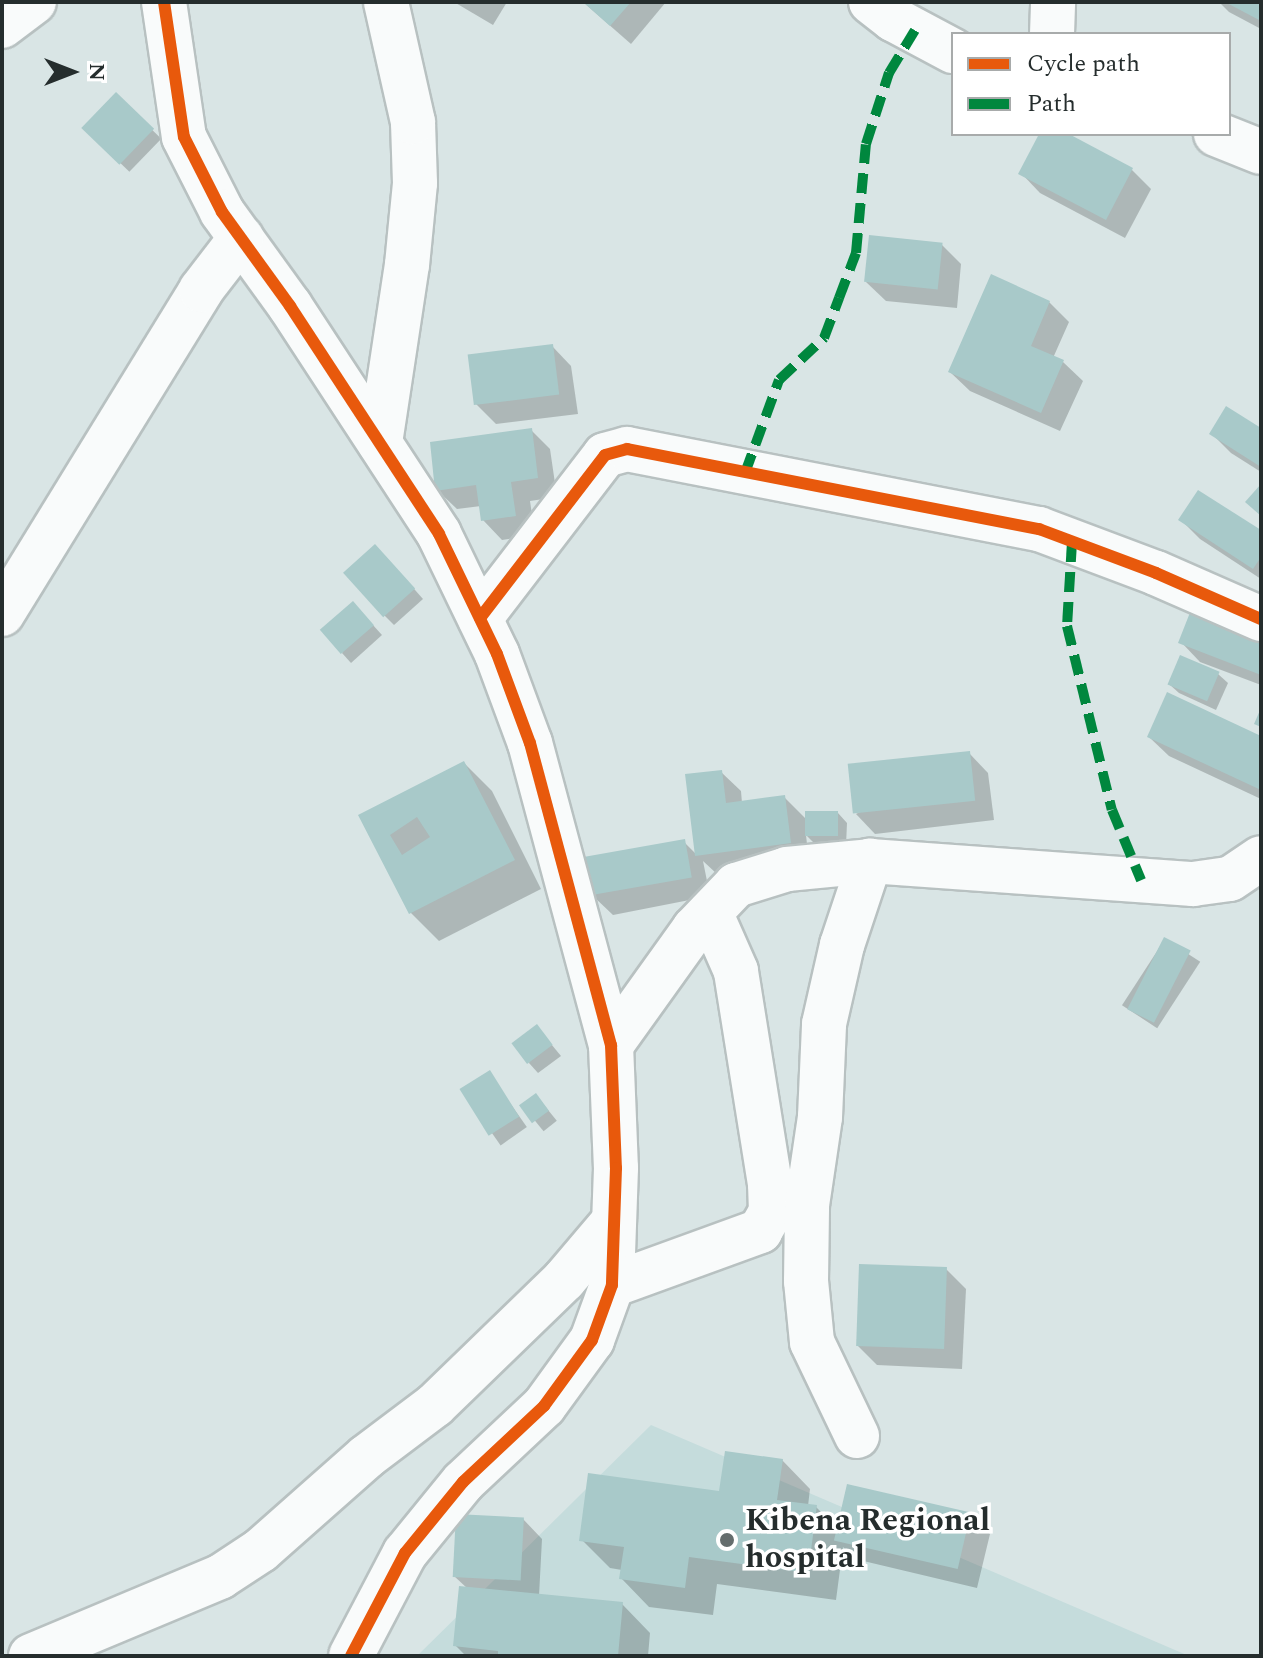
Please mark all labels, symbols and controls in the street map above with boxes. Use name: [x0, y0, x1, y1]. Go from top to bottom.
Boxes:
north arrow: [32, 32, 112, 112]
legend: [951, 32, 1231, 136]
text: Cycle path: [1027, 46, 1140, 82]
text: N: [80, 63, 113, 81]
text: Path: [1027, 86, 1076, 122]
place label: Kibena Regional hospital: [745, 1503, 990, 1578]
marker: Kibena Regional hospital: [716, 1529, 738, 1551]

